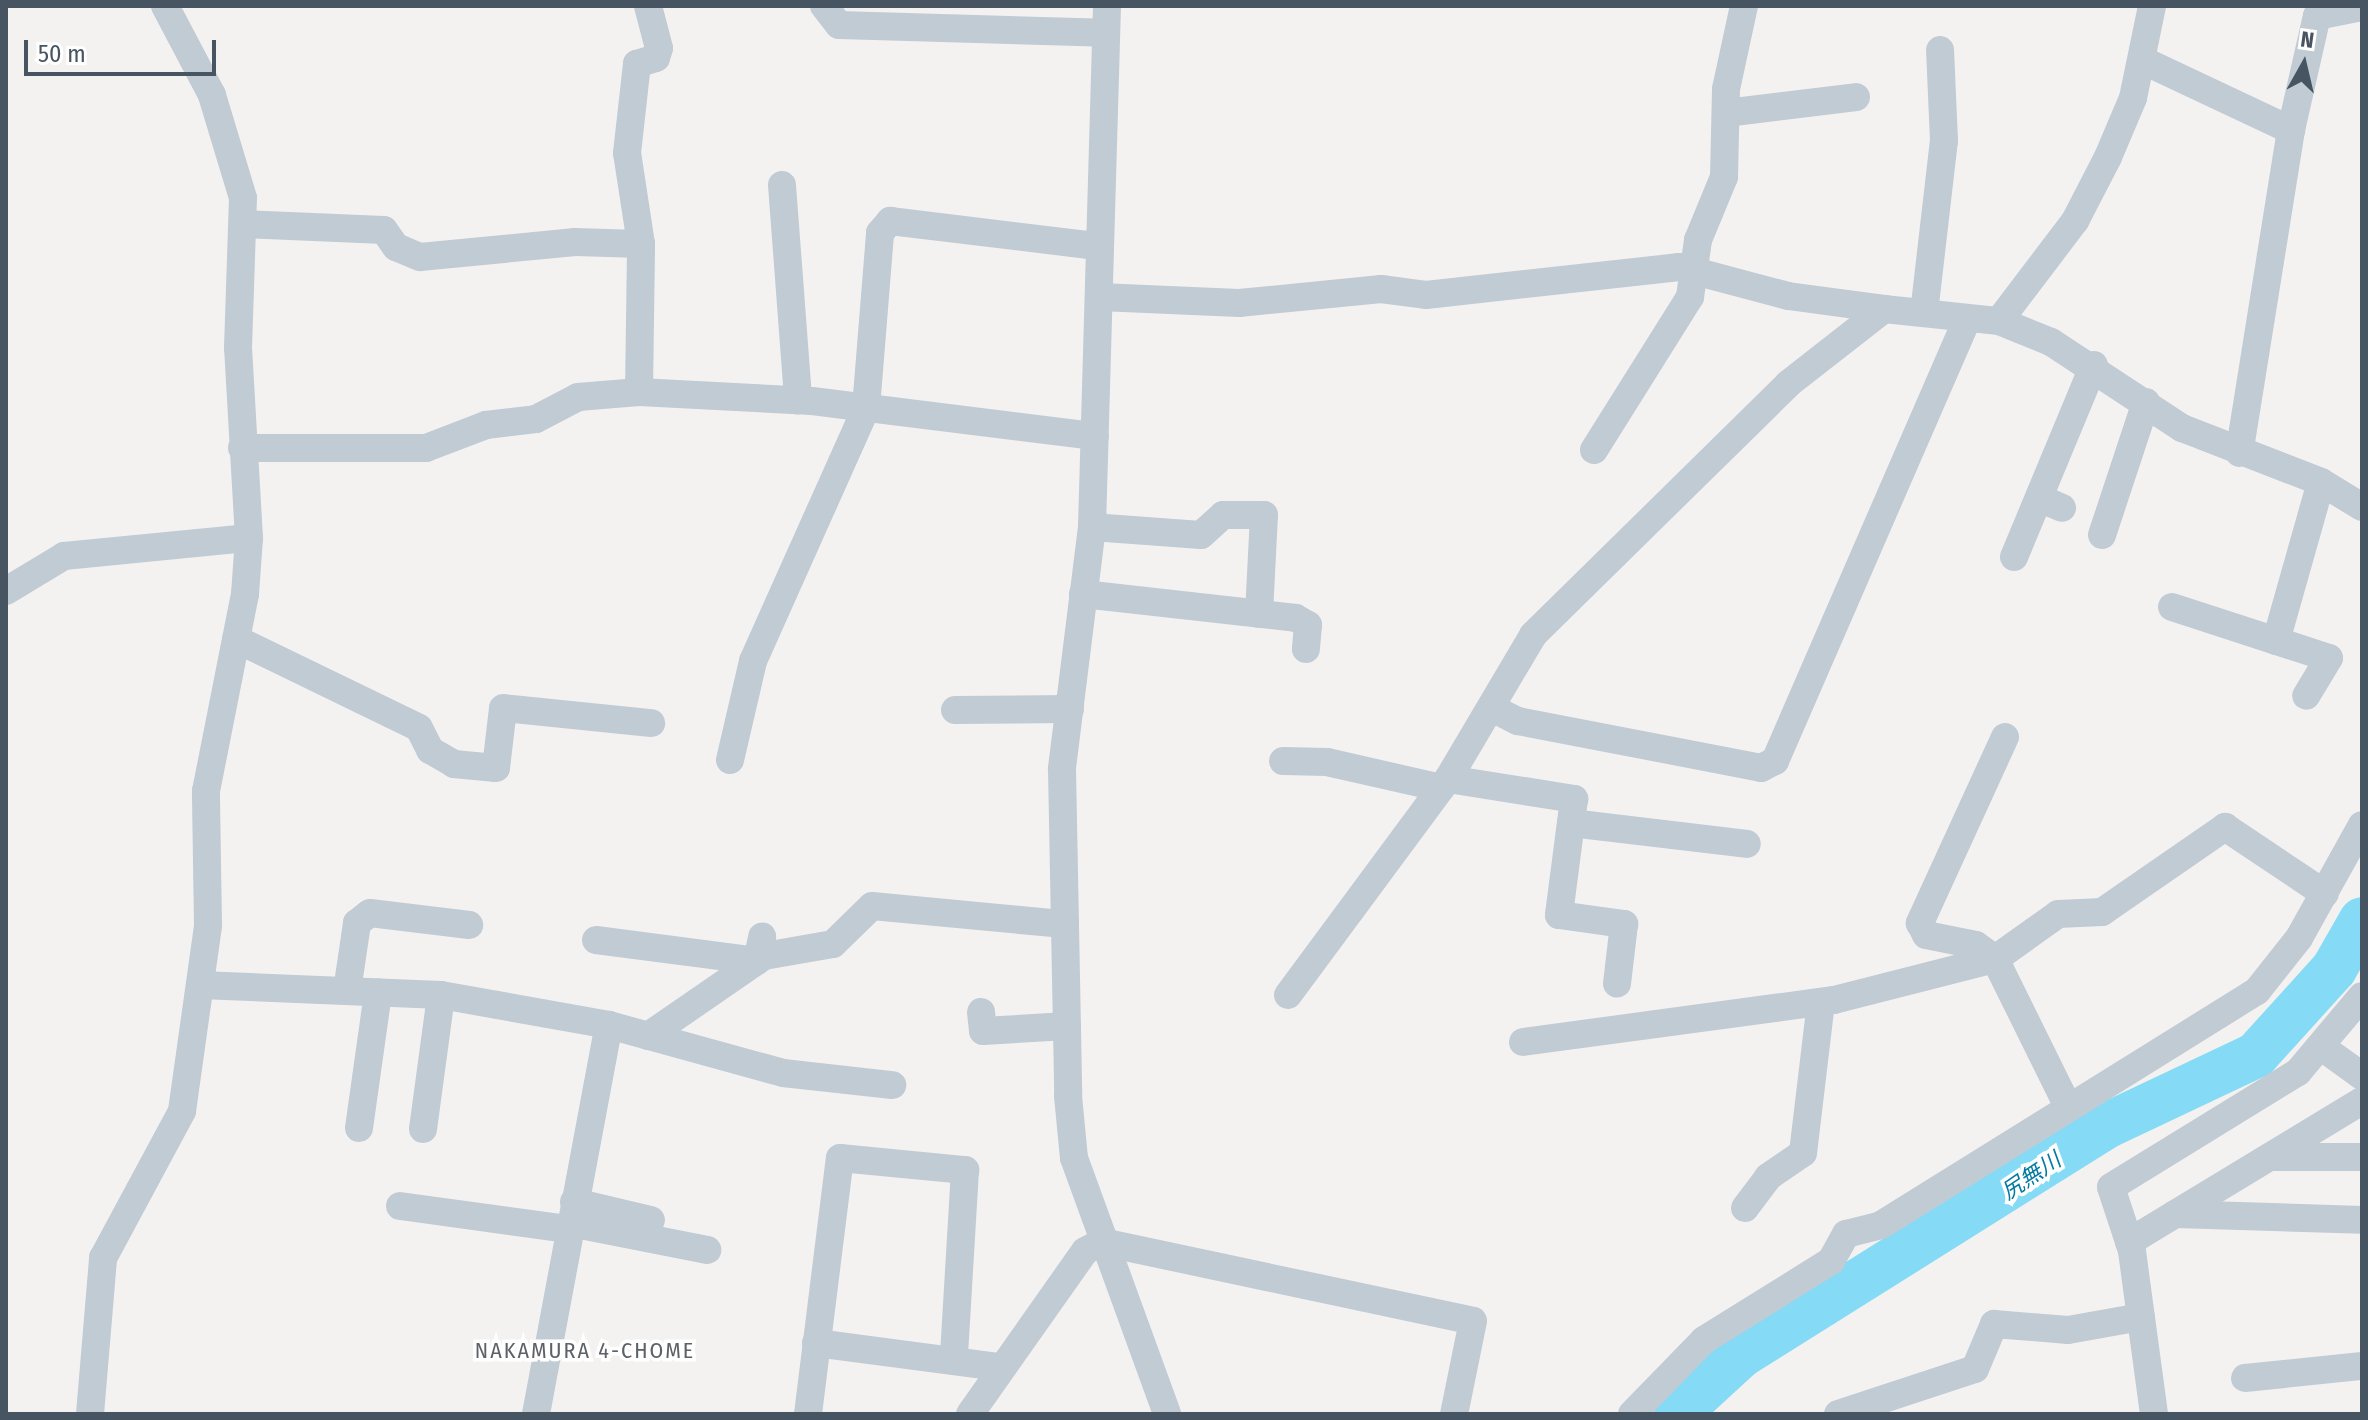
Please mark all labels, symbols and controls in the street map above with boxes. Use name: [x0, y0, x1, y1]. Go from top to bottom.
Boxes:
scale bar: [28, 24, 220, 74]
north arrow: [2264, 24, 2344, 104]
text: N: [2299, 25, 2316, 54]
text: 50 m: [38, 40, 86, 68]
water label: 尻無川: [1996, 1147, 2066, 1205]
district label: NAKAMURA 4-CHOME: [475, 1338, 695, 1364]

